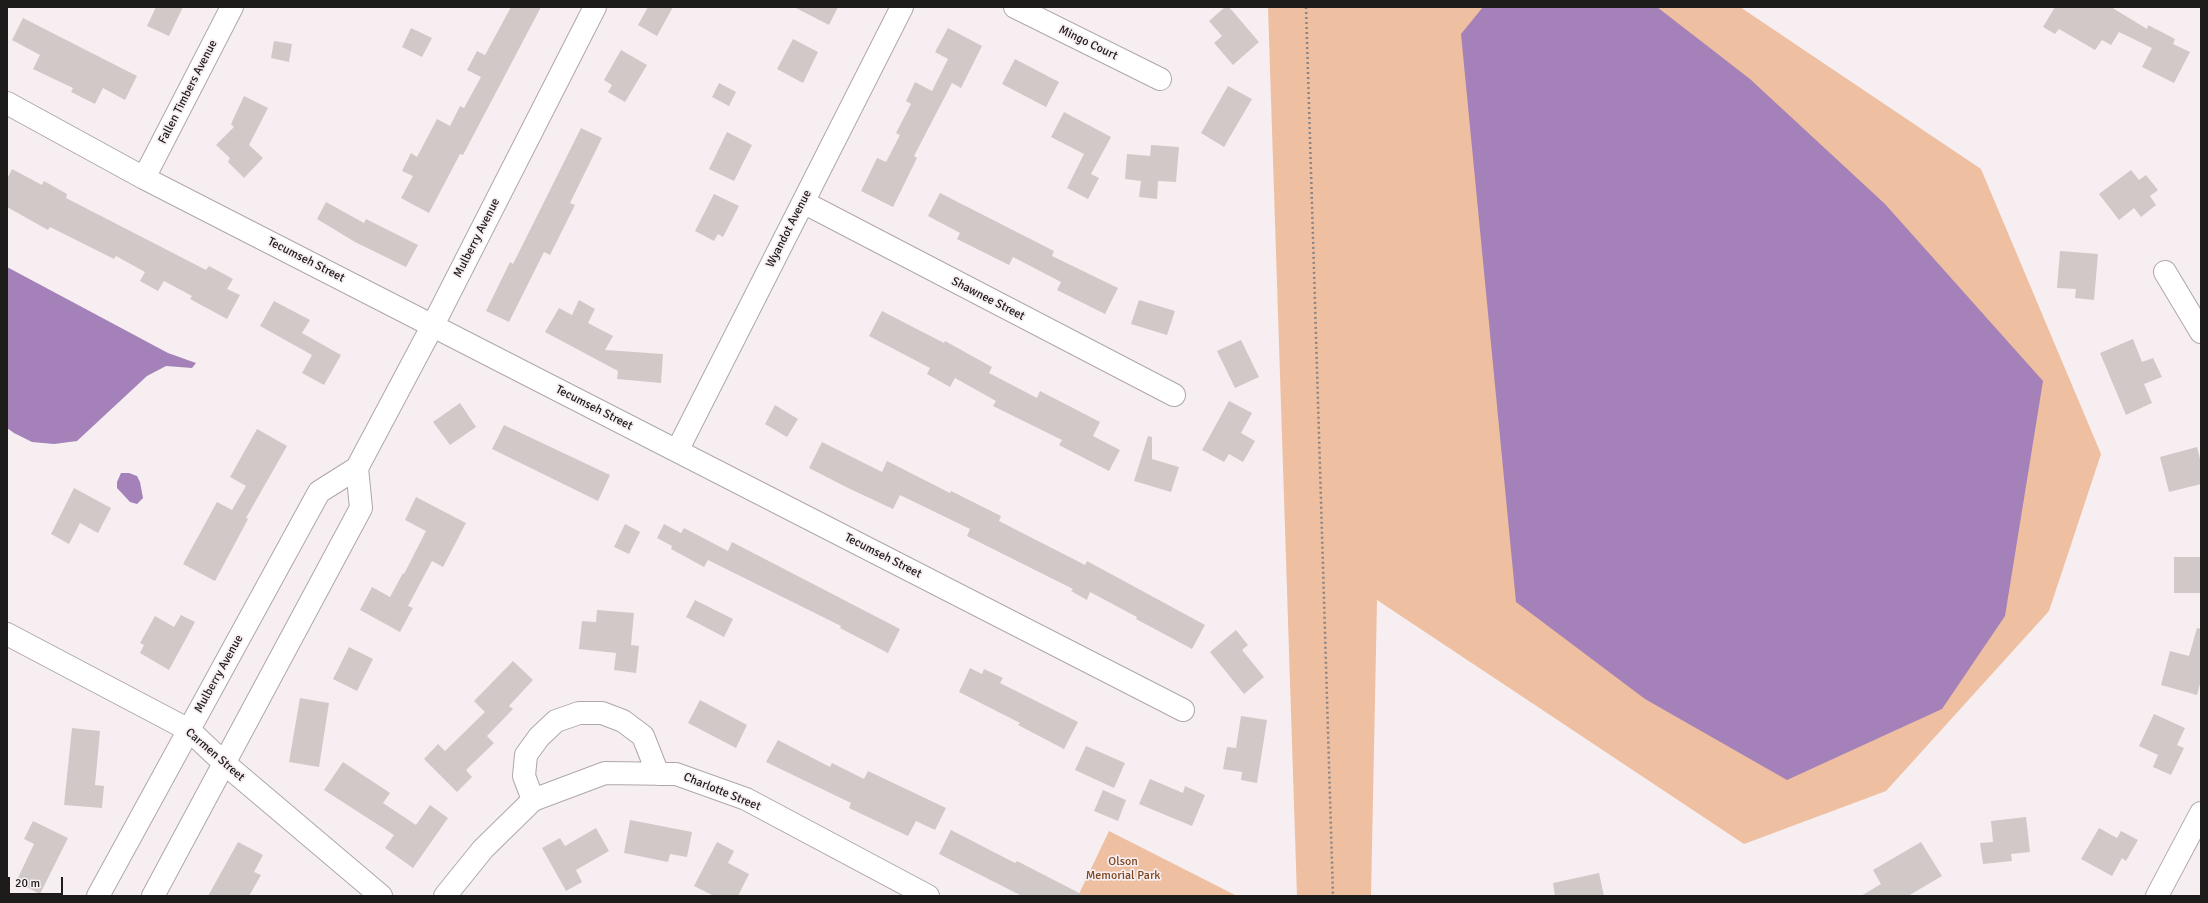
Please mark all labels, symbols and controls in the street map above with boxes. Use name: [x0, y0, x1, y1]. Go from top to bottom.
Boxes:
street label: Mingo Court: [1056, 23, 1120, 63]
street label: Fallen Timbers Avenue: [156, 38, 220, 146]
street label: Wyandot Avenue: [763, 188, 815, 270]
street label: Mulberry Avenue: [451, 196, 503, 280]
street label: Tecumseh Street: [265, 234, 347, 286]
street label: Shawnee Street: [949, 274, 1027, 324]
street label: Tecumseh Street: [553, 382, 635, 434]
street label: Tecumseh Street: [842, 530, 924, 582]
street label: Mulberry Avenue: [192, 632, 246, 716]
street label: Carmen Street: [182, 725, 248, 785]
street label: Charlotte Street: [681, 770, 763, 814]
park label: Olson Memorial Park: [1086, 855, 1160, 883]
scale bar: [10, 869, 65, 895]
text: 20 m: [15, 876, 40, 891]

